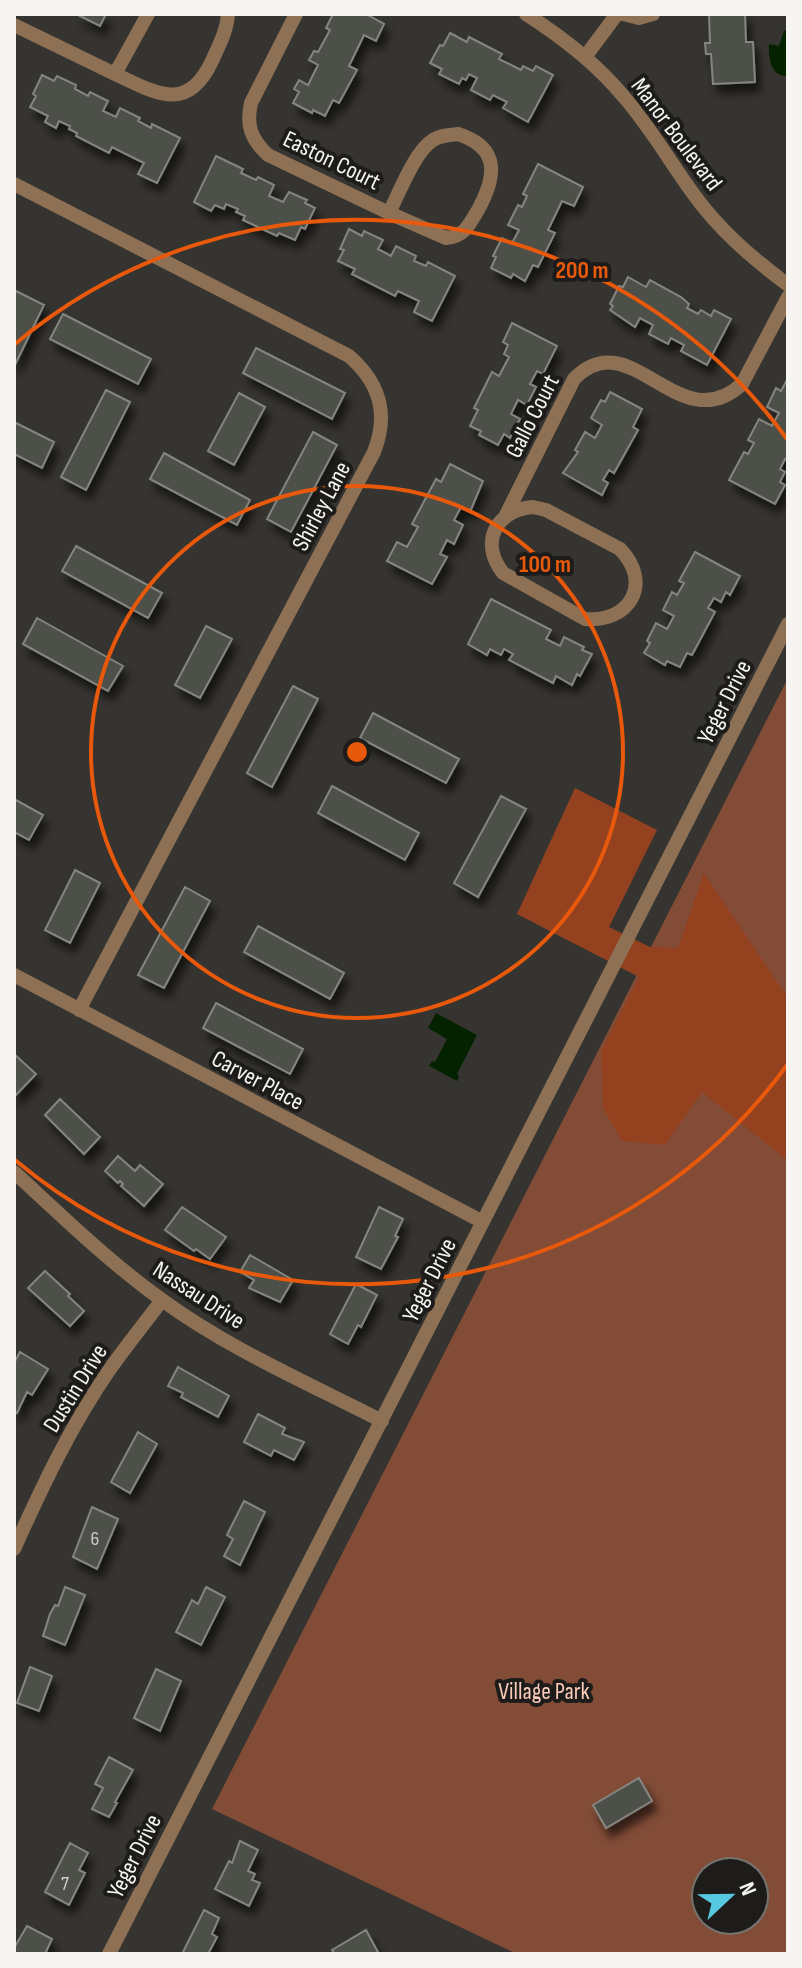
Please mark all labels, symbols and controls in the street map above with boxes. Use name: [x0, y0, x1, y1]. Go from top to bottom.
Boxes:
street label: Manor Boulevard: [625, 72, 728, 196]
street label: Easton Court: [278, 125, 385, 196]
text: 200 m: [555, 256, 609, 285]
street label: Gallo Court: [499, 370, 566, 463]
street label: Shirley Lane: [286, 457, 357, 556]
text: 100 m: [519, 550, 571, 579]
street label: Yeger Drive: [691, 655, 758, 749]
centre of rings: [343, 738, 371, 766]
street label: Carver Place: [207, 1044, 309, 1117]
street label: Yeger Drive: [396, 1233, 463, 1327]
street label: Nassau Drive: [147, 1255, 250, 1336]
street label: Dustin Drive: [37, 1339, 114, 1438]
house number: 6: [91, 1527, 99, 1551]
park label: Village Park: [498, 1677, 590, 1706]
street label: Yeger Drive: [101, 1809, 168, 1903]
north arrow: [690, 1856, 770, 1936]
house number: 7: [61, 1872, 69, 1896]
text: N: [732, 1879, 762, 1900]

